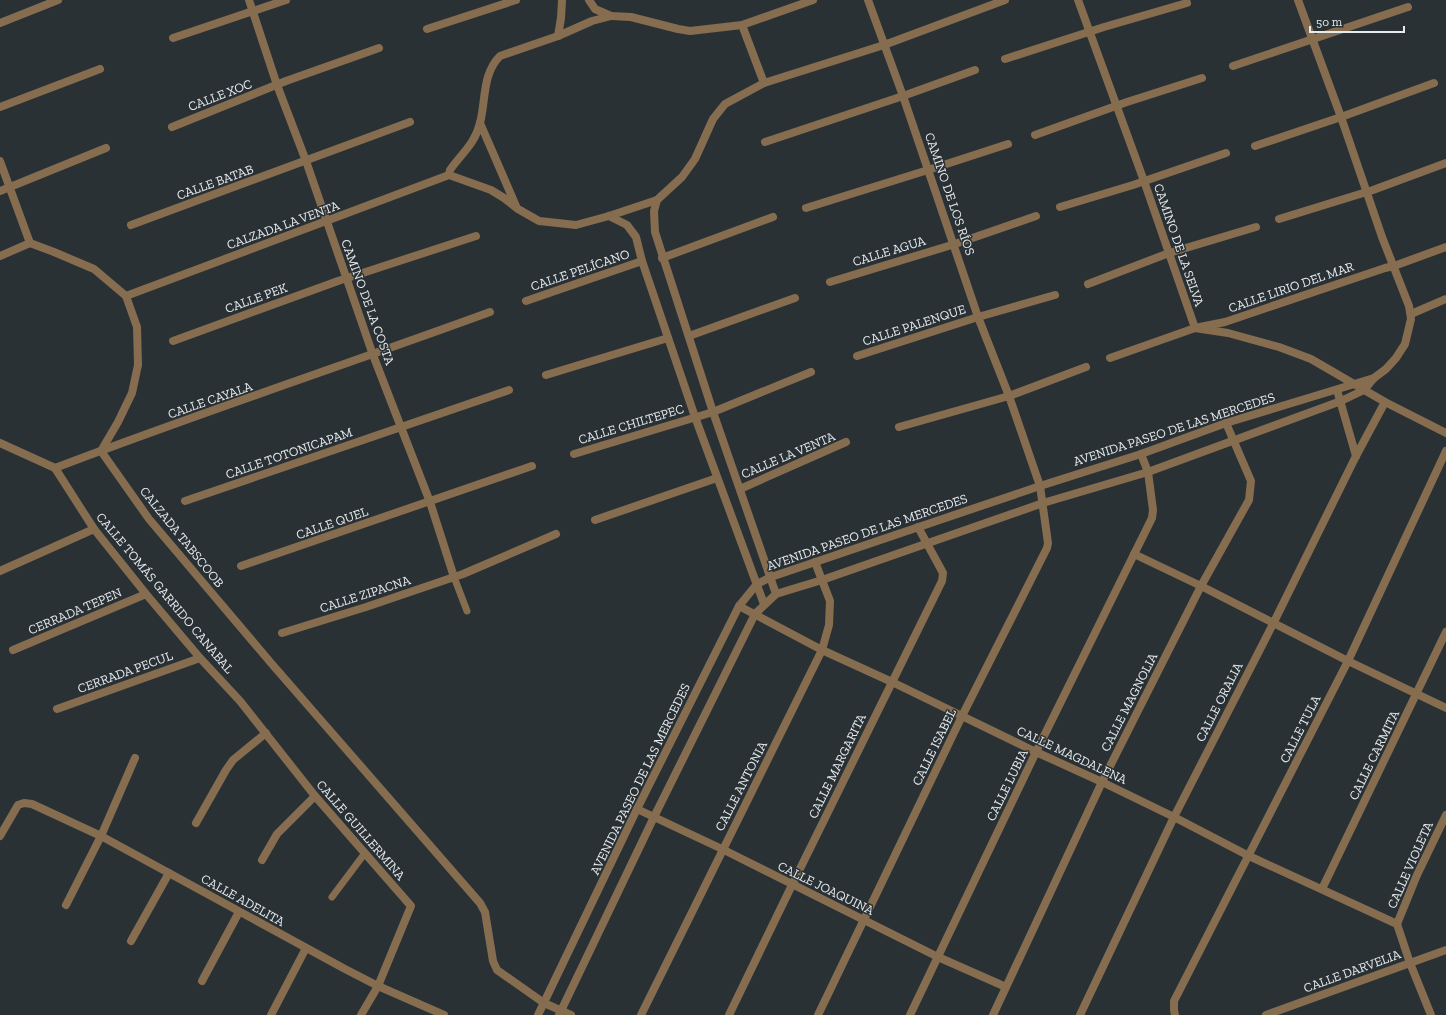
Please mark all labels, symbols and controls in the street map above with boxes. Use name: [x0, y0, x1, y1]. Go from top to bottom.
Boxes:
scale bar: [1310, 8, 1404, 34]
text: 50 m: [1316, 15, 1343, 29]
street label: CALLE XOC: [186, 76, 254, 114]
street label: CAMINO DE LOS RÍOS: [922, 131, 978, 257]
street label: CALLE BATAB: [175, 161, 256, 203]
street label: CAMINO DE LA SELVA: [1151, 182, 1207, 309]
street label: CALZADA LA VENTA: [225, 197, 342, 252]
street label: CALLE AGUA: [851, 233, 928, 269]
street label: CAMINO DE LA COSTA: [338, 237, 398, 367]
street label: CALLE PELÍCANO: [529, 246, 631, 294]
street label: CALLE LIRIO DEL MAR: [1226, 258, 1356, 316]
street label: CALLE PEK: [223, 280, 290, 316]
street label: CALLE PALENQUE: [861, 301, 968, 349]
street label: CALLE CAYALA: [166, 378, 255, 421]
street label: AVENIDA PASEO DE LAS MERCEDES: [1071, 389, 1277, 469]
street label: CALLE CHILTEPEC: [576, 401, 686, 447]
street label: CALLE TOTONICAPAM: [224, 424, 354, 482]
street label: CALLE LA VENTA: [739, 428, 838, 482]
street label: CALZADA TABSCOOB: [137, 484, 227, 590]
street label: AVENIDA PASEO DE LAS MERCEDES: [765, 491, 969, 573]
street label: CALLE QUEL: [294, 504, 370, 542]
street label: CALLE TOMÁS GARRIDO CANABAL: [93, 510, 237, 676]
street label: CALLE ZIPACNA: [318, 572, 413, 616]
street label: CERRADA TEPEN: [26, 584, 124, 638]
street label: CERRADA PECUL: [75, 648, 175, 696]
street label: CALLE MAGNOLIA: [1098, 650, 1161, 754]
street label: CALLE ORALIA: [1193, 659, 1246, 744]
street label: AVENIDA PASEO DE LAS MERCEDES: [587, 681, 693, 877]
street label: CALLE TULA: [1276, 692, 1324, 765]
street label: CALLE ISABEL: [909, 706, 959, 788]
street label: CALLE CARMITA: [1346, 707, 1402, 802]
street label: CALLE MARGARITA: [805, 711, 869, 821]
street label: CALLE MAGDALENA: [1015, 723, 1130, 787]
street label: CALLE ANTONIA: [712, 738, 770, 833]
street label: CALLE LUBIA: [983, 746, 1031, 823]
street label: CALLE GUILLERMINA: [314, 777, 409, 883]
street label: CALLE VIOLETA: [1384, 819, 1436, 911]
street label: CALLE JOAQUINA: [775, 858, 877, 918]
street label: CALLE ADELITA: [199, 871, 288, 929]
street label: CALLE DARVELIA: [1301, 946, 1403, 996]

